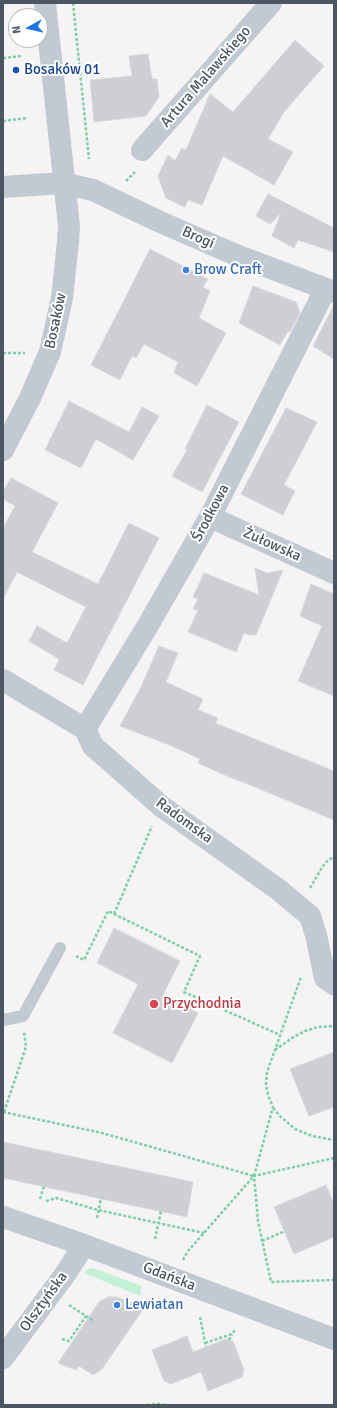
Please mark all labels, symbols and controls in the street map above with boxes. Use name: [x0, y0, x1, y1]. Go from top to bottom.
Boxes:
north arrow: [8, 8, 48, 48]
street label: Artura Malawskiego: [157, 23, 255, 131]
text: N: [10, 25, 24, 34]
place label: Bosaków 01: [24, 61, 100, 79]
marker: Bosaków 01: [11, 65, 21, 75]
street label: Brogi: [179, 223, 217, 253]
place label: Brow Craft: [194, 261, 262, 279]
marker: Brow Craft: [181, 265, 191, 275]
street label: Bosaków: [41, 291, 71, 351]
street label: Środkowa: [188, 481, 234, 545]
street label: Żułowska: [240, 524, 304, 566]
street label: Radomska: [152, 794, 216, 848]
place label: Przychodnia: [163, 995, 241, 1013]
marker: Przychodnia: [148, 998, 160, 1010]
street label: Gdańska: [140, 1259, 198, 1295]
street label: Olsztyńska: [16, 1269, 72, 1335]
place label: Lewiatan: [125, 1296, 183, 1314]
marker: Lewiatan: [112, 1300, 122, 1310]

